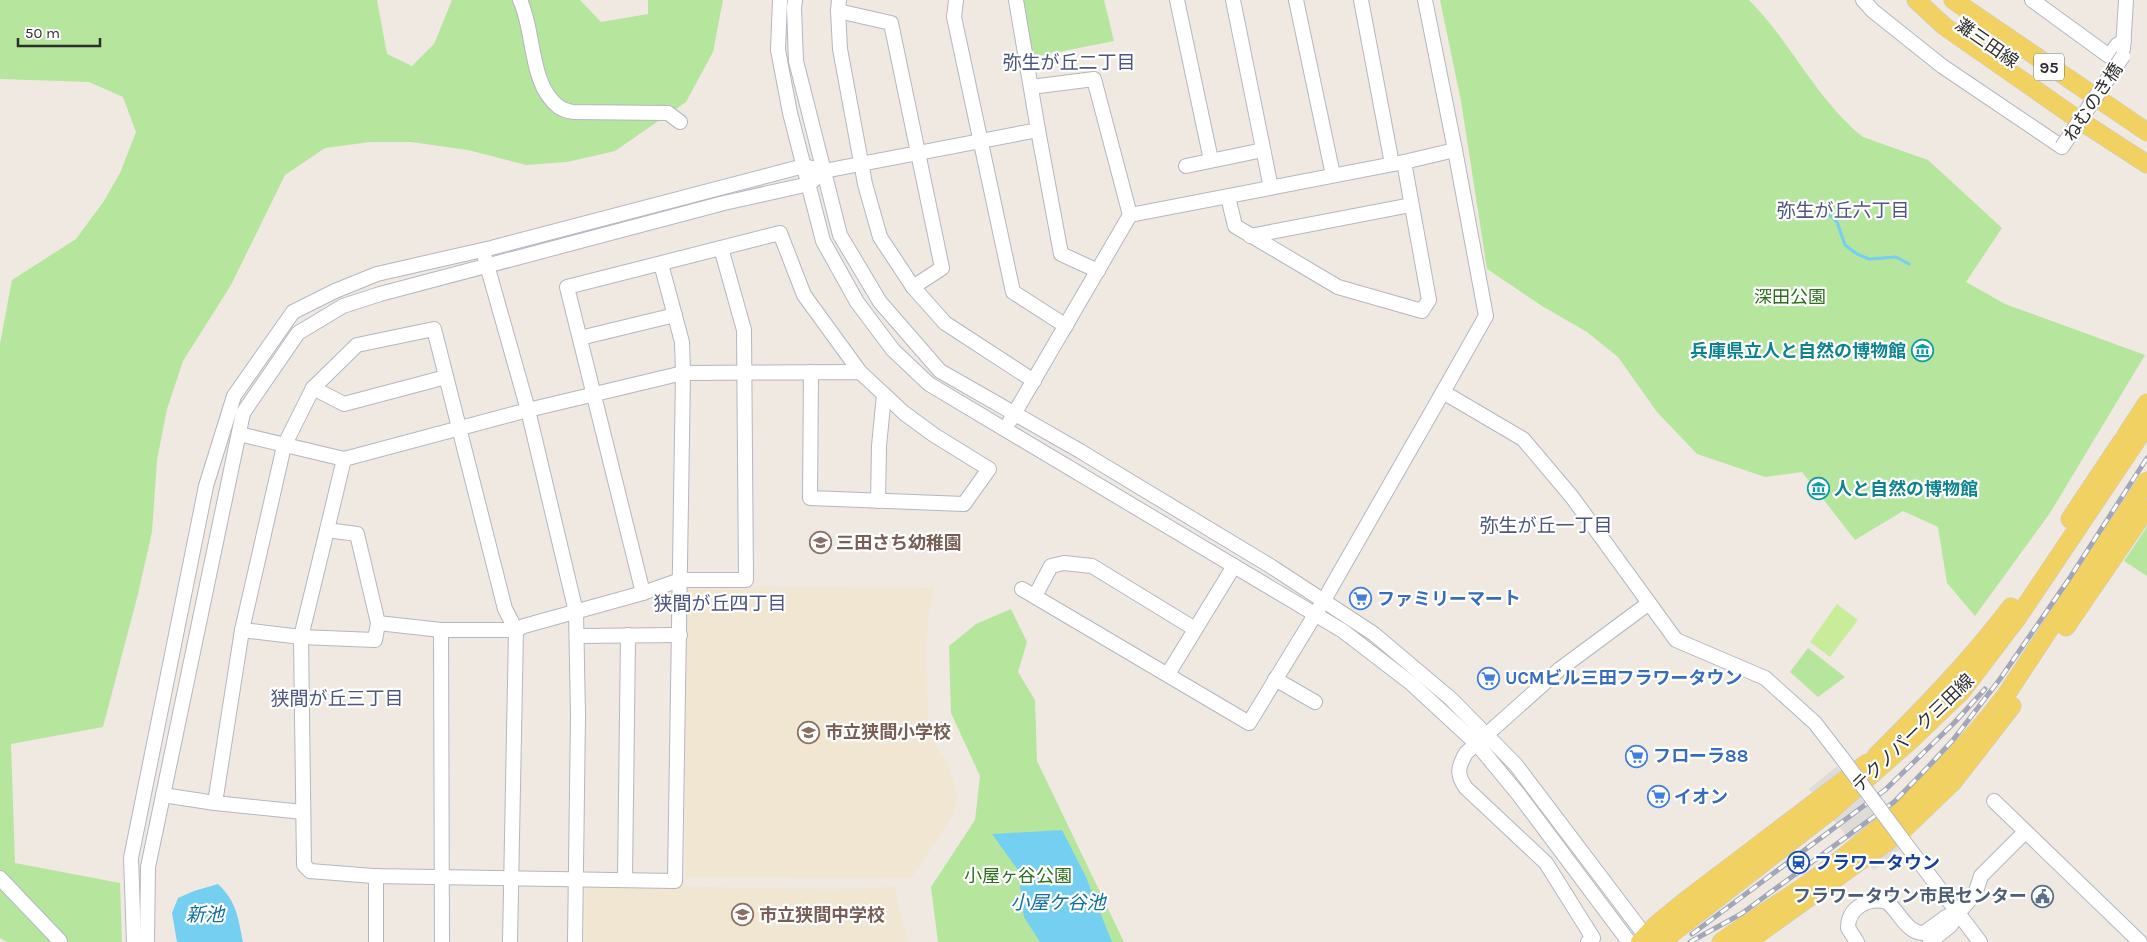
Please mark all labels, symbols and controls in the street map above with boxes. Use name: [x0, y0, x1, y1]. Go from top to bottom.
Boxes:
street label: 灘三田線: [1951, 13, 2023, 73]
scale bar: [18, 15, 100, 47]
text: 50 m: [25, 24, 60, 42]
district label: 弥生が丘二丁目: [1002, 52, 1136, 74]
road number: 95: [2034, 54, 2064, 80]
street label: ねむのき橋: [2059, 59, 2127, 145]
district label: 弥生が丘六丁目: [1776, 200, 1910, 222]
park label: 深田公園: [1754, 286, 1826, 308]
museum icon: 兵庫県立人と自然の博物館: [1910, 339, 1934, 363]
place label: 兵庫県立人と自然の博物館: [1690, 340, 1906, 362]
museum icon: 人と自然の博物館: [1806, 477, 1830, 501]
place label: 人と自然の博物館: [1834, 478, 1978, 500]
district label: 弥生が丘一丁目: [1479, 515, 1613, 537]
school or university icon: 三田さち幼稚園: [808, 531, 832, 555]
place label: 三田さち幼稚園: [836, 532, 962, 554]
supermarket icon: ファミリーマート: [1349, 587, 1373, 611]
place label: ファミリーマート: [1377, 588, 1521, 610]
district label: 狭間が丘四丁目: [653, 593, 787, 615]
supermarket icon: UCMビル三田フラワータウン: [1477, 666, 1501, 690]
place label: UCMビル三田フラワータウン: [1505, 667, 1743, 689]
street label: テクノパーク三田線: [1847, 669, 1979, 797]
district label: 狭間が丘三丁目: [270, 688, 404, 710]
school or university icon: 市立狭間小学校: [797, 720, 821, 744]
place label: 市立狭間小学校: [825, 721, 951, 743]
supermarket icon: フローラ88: [1625, 744, 1649, 768]
place label: フローラ88: [1653, 745, 1748, 767]
supermarket icon: イオン: [1646, 785, 1670, 809]
place label: イオン: [1674, 786, 1728, 808]
station icon: フラワータウン: [1786, 851, 1810, 875]
place label: フラワータウン: [1814, 852, 1940, 874]
park label: 小屋ヶ谷公園: [964, 865, 1072, 887]
public building icon: フラワータウン市民センター: [2031, 884, 2055, 908]
place label: フラワータウン市民センター: [1793, 885, 2027, 907]
water label: 小屋ケ谷池: [1010, 892, 1107, 914]
school or university icon: 市立狭間中学校: [731, 903, 755, 927]
water label: 新池: [186, 904, 226, 926]
place label: 市立狭間中学校: [759, 904, 885, 926]

